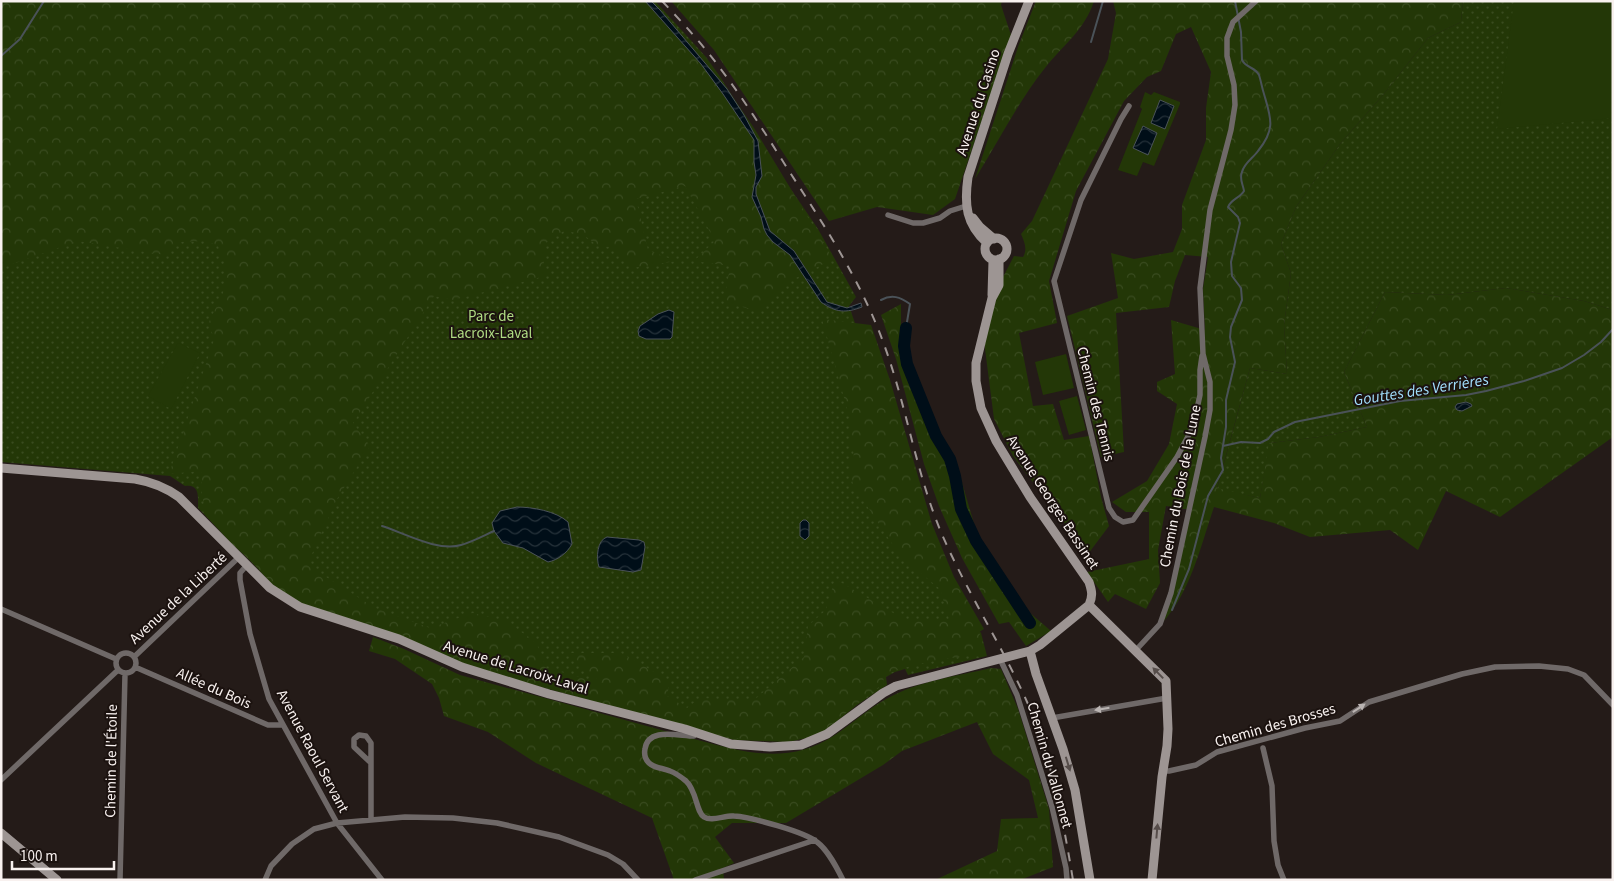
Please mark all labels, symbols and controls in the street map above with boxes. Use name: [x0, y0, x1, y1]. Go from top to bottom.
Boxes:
street label: Avenue du Casino: [951, 46, 1006, 158]
park label: Parc de Lacroix-Laval: [450, 306, 533, 344]
street label: Chemin des Tennis: [1071, 345, 1120, 464]
water label: Gouttes des Verrières: [1352, 368, 1491, 412]
street label: Chemin du Bois de la Lune: [1154, 403, 1207, 569]
street label: Avenue Georges Bassinet: [1001, 431, 1104, 574]
street label: Avenue de la Liberté: [125, 548, 232, 649]
street label: Avenue de Lacroix-Laval: [441, 635, 591, 700]
street label: Allée du Bois: [173, 663, 255, 714]
one-way arrow: [1152, 667, 1164, 679]
street label: Avenue Raoul Servant: [271, 686, 354, 817]
street label: Chemin des Brosses: [1212, 698, 1338, 753]
street label: Chemin du Vallonnet: [1021, 700, 1078, 831]
street label: Chemin de l'Étoile: [100, 704, 123, 818]
one-way arrow: [1353, 704, 1366, 713]
one-way arrow: [1093, 706, 1109, 714]
one-way arrow: [1064, 757, 1072, 772]
one-way arrow: [1153, 823, 1161, 839]
scale bar: [12, 838, 115, 870]
text: 100 m: [20, 846, 58, 867]

